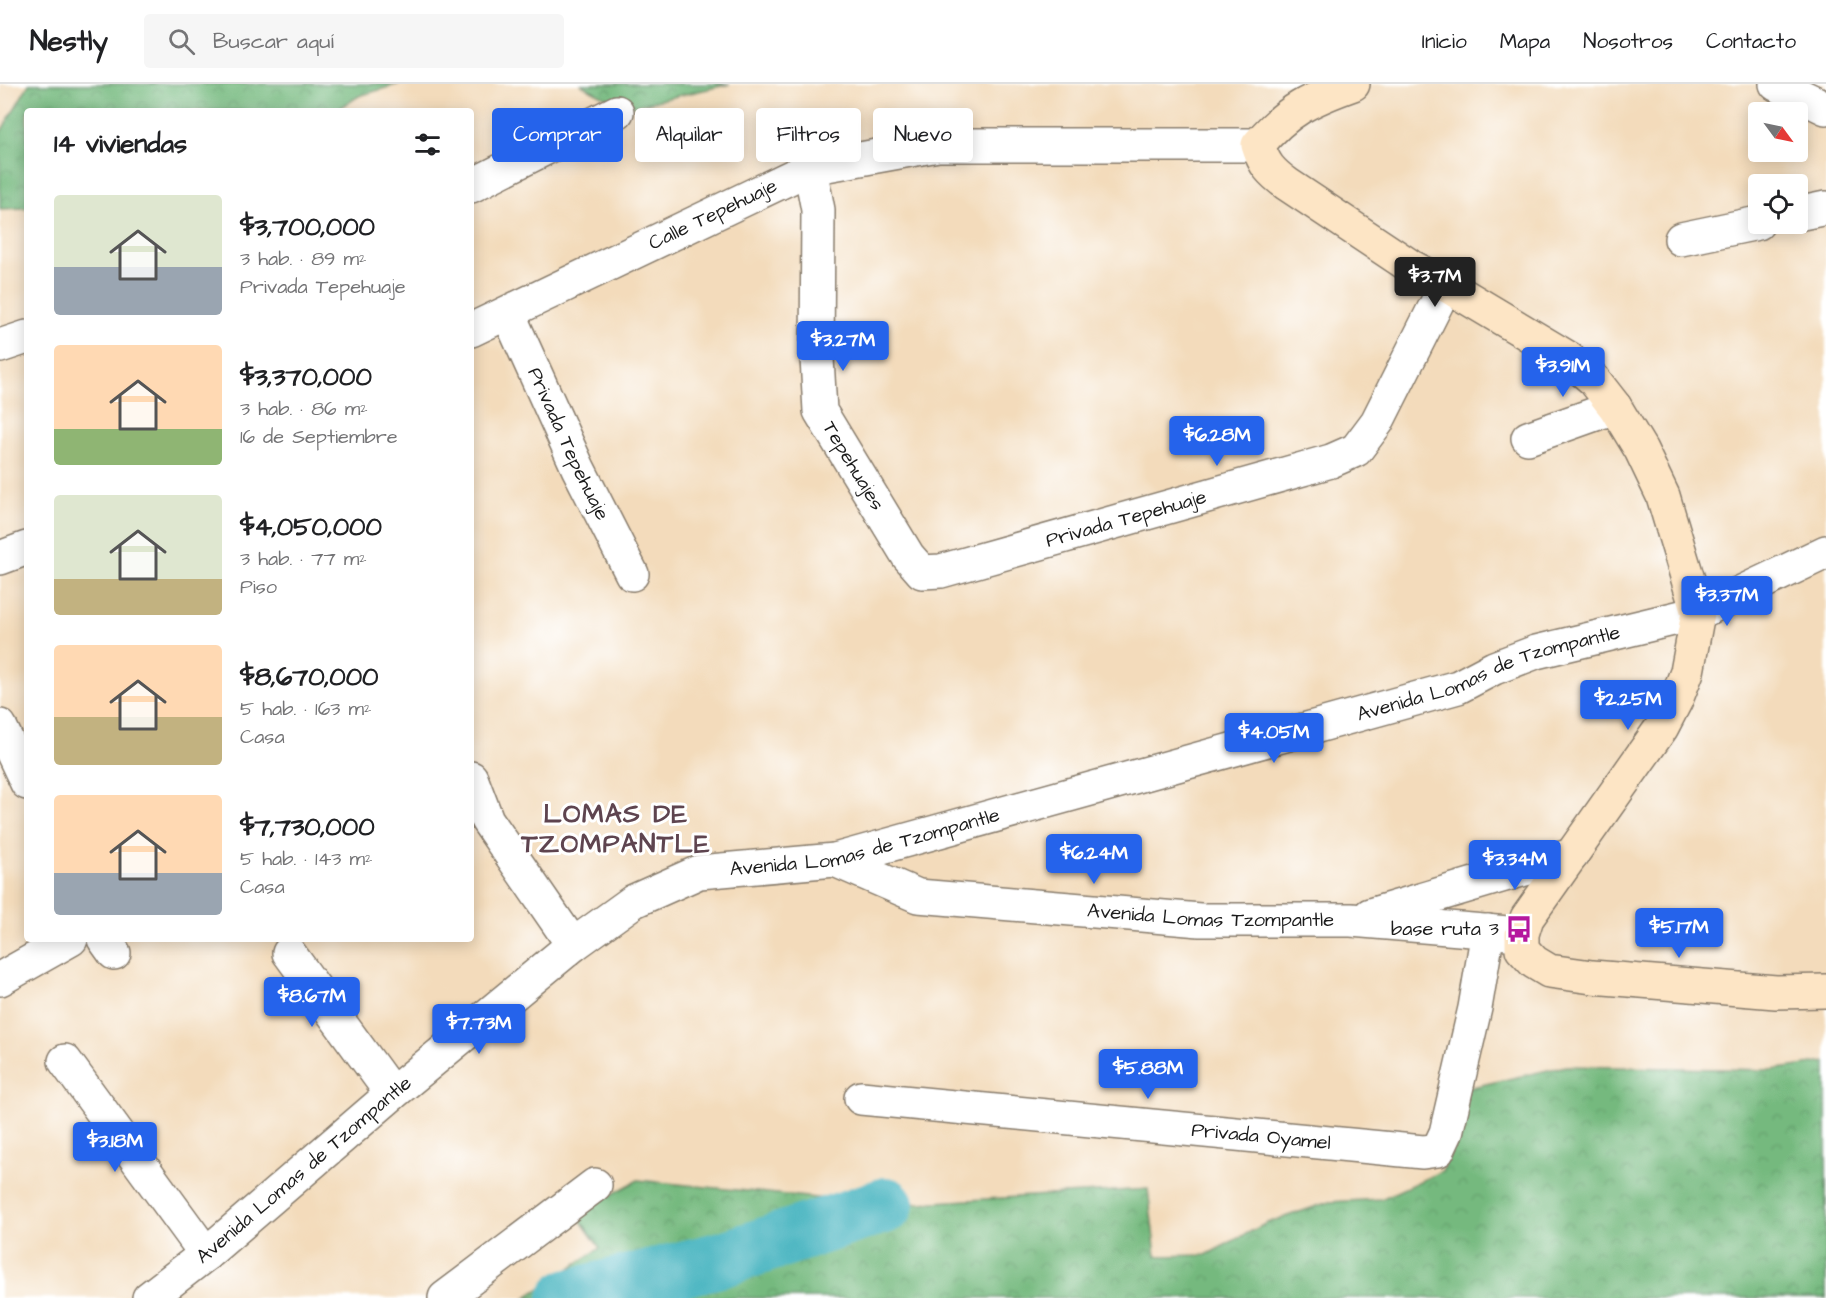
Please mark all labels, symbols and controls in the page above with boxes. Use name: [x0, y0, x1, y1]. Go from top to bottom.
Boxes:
search box: [144, 14, 564, 68]
text: Nestly: [30, 22, 108, 61]
icon: search: [165, 25, 198, 58]
text: Buscar aquí: [213, 26, 334, 57]
text: Inicio: [1422, 27, 1467, 56]
text: Mapa: [1500, 27, 1550, 56]
text: Nosotros: [1583, 27, 1673, 56]
text: Contacto: [1706, 27, 1796, 56]
north arrow: [1748, 102, 1808, 162]
map controls: [1748, 102, 1808, 234]
chip: Comprar: [492, 108, 623, 162]
chip: Alquilar: [635, 108, 744, 162]
chip: Filtros: [756, 108, 861, 162]
chip: Nuevo: [873, 108, 973, 162]
text: 14 viviendas: [54, 126, 187, 162]
icon: filters: [411, 128, 444, 161]
street label: Calle Tepehuaje: [644, 172, 782, 257]
button: locate: [1748, 174, 1808, 234]
text: $3,700,000: [240, 209, 375, 245]
icon: home: [102, 219, 174, 291]
text: 3 hab. · 89 m²: [240, 245, 367, 273]
pin: $3.7M: [1393, 257, 1477, 308]
text: $3.7M: [1409, 262, 1461, 290]
text: Privada Tepehuaje: [240, 273, 406, 301]
pin: $3.27M: [794, 321, 892, 372]
text: $3.27M: [811, 326, 875, 354]
pin: $3.91M: [1514, 347, 1612, 398]
text: $3.91M: [1536, 352, 1590, 380]
text: $3,370,000: [240, 359, 372, 395]
street label: Privada Tepehuaje: [520, 363, 616, 525]
icon: home: [102, 369, 174, 441]
text: 3 hab. · 86 m²: [240, 395, 368, 423]
street label: Tepehuajes: [815, 416, 891, 516]
pin: $6.28M: [1168, 416, 1266, 467]
text: $6.28M: [1183, 421, 1251, 449]
text: 16 de Septiembre: [240, 423, 398, 451]
street label: Privada Tepehuaje: [1042, 483, 1210, 555]
text: $4,050,000: [240, 509, 382, 545]
icon: home: [102, 519, 174, 591]
text: 3 hab. · 77 m²: [240, 545, 367, 573]
text: Piso: [240, 573, 277, 601]
pin: $3.37M: [1678, 576, 1776, 627]
text: $3.37M: [1695, 581, 1759, 609]
street label: Avenida Lomas de Tzompantle: [1354, 618, 1623, 728]
text: $8,670,000: [240, 659, 378, 695]
icon: home: [102, 669, 174, 741]
pin: $2.25M: [1579, 680, 1677, 731]
text: $2.25M: [1594, 685, 1662, 713]
text: 5 hab. · 163 m²: [240, 695, 371, 723]
pin: $4.05M: [1225, 713, 1323, 764]
text: $4.05M: [1239, 718, 1309, 746]
text: Casa: [240, 723, 285, 751]
district label: LOMAS DE TZOMPANTLE: [520, 796, 711, 862]
street label: Avenida Lomas de Tzompantle: [728, 801, 1003, 883]
text: $7,730,000: [240, 809, 375, 845]
icon: home: [102, 819, 174, 891]
pin: $6.24M: [1045, 834, 1143, 885]
text: $6.24M: [1060, 839, 1128, 867]
pin: $3.34M: [1466, 840, 1564, 891]
text: 5 hab. · 143 m²: [240, 845, 373, 873]
text: $3.34M: [1483, 845, 1547, 873]
text: Casa: [240, 873, 285, 901]
street label: Avenida Lomas Tzompantle: [1086, 896, 1334, 934]
pin: $5.17M: [1630, 908, 1728, 959]
text: $5.17M: [1649, 913, 1709, 941]
bus stop icon: base ruta 3: [1504, 914, 1534, 944]
place label: base ruta 3: [1391, 915, 1499, 943]
pin: $8.67M: [263, 977, 361, 1028]
text: $8.67M: [278, 982, 346, 1010]
pin: $7.73M: [430, 1004, 528, 1055]
text: $7.73M: [446, 1009, 512, 1037]
pin: $5.88M: [1099, 1049, 1197, 1100]
text: $5.88M: [1113, 1054, 1183, 1082]
street label: Avenida Lomas de Tzompantle: [190, 1069, 418, 1271]
street label: Privada Oyamel: [1190, 1116, 1332, 1157]
pin: $3.18M: [66, 1122, 164, 1173]
text: $3.18M: [87, 1127, 143, 1155]

